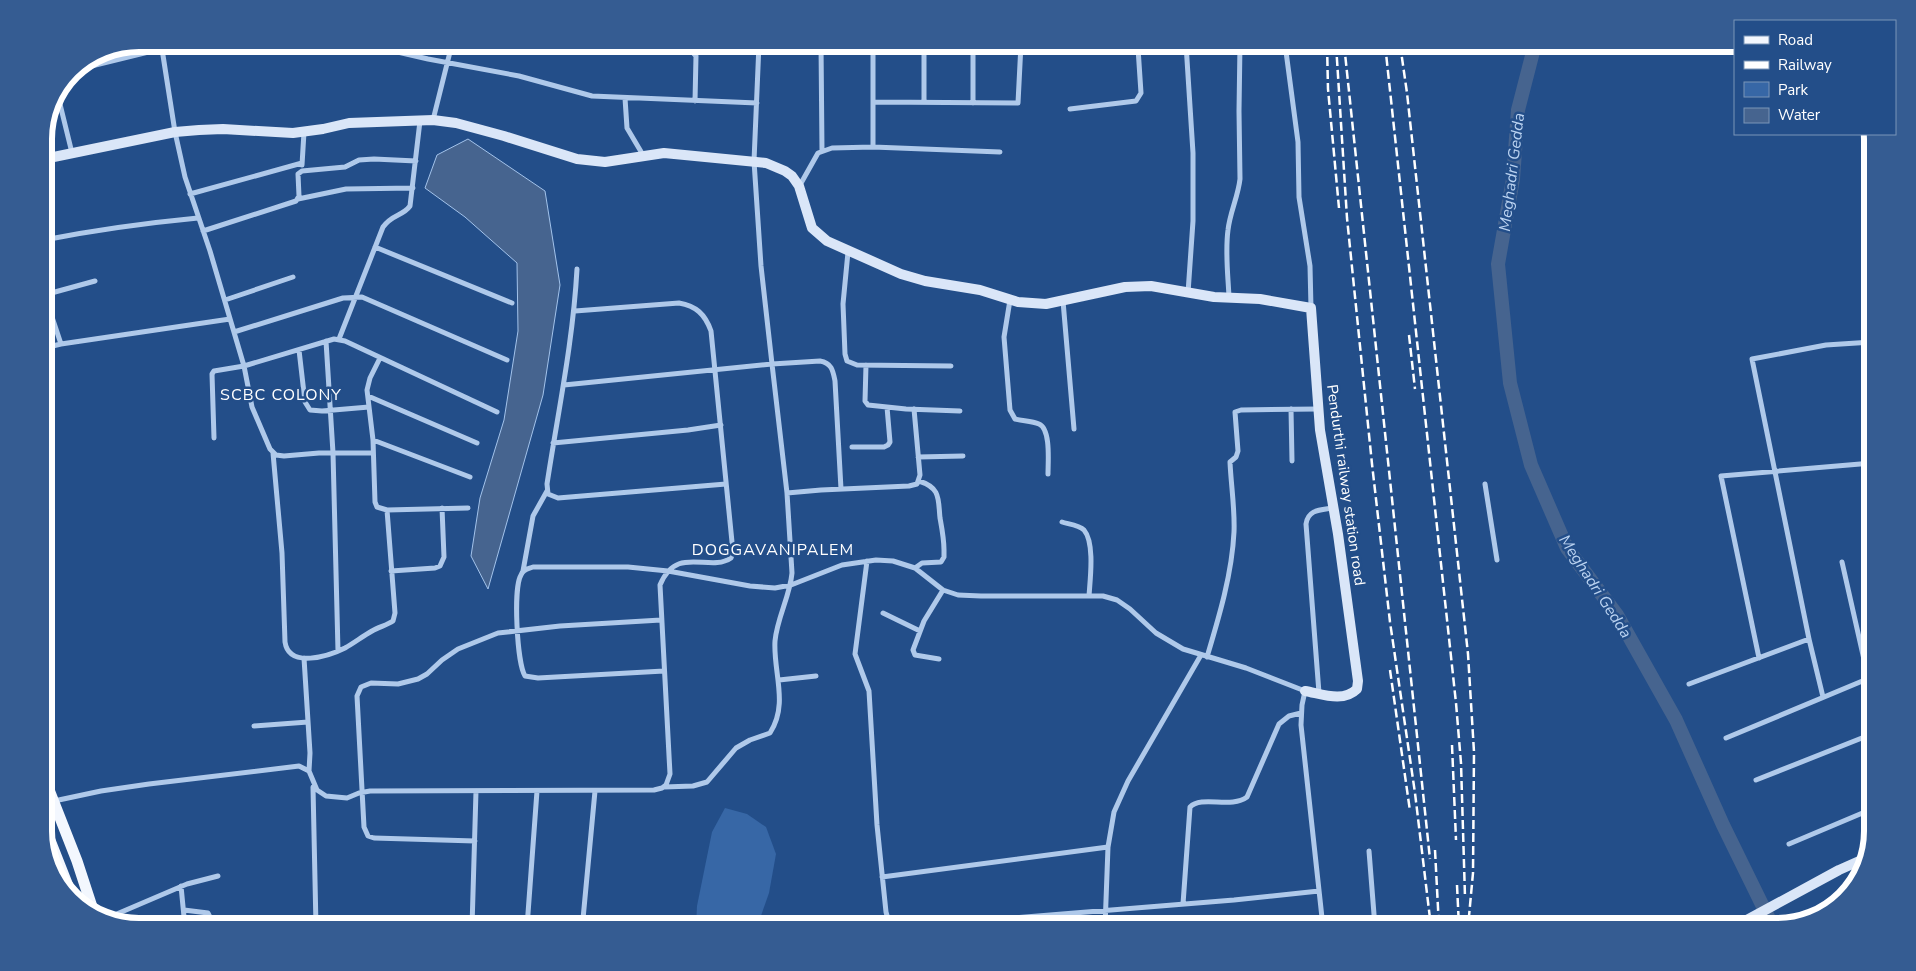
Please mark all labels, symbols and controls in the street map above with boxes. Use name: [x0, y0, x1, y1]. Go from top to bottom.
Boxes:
legend: [1734, 20, 1896, 135]
text: Road: [1778, 30, 1813, 50]
text: Railway: [1778, 55, 1832, 75]
text: Park: [1778, 80, 1808, 100]
text: Water: [1778, 105, 1821, 125]
water label: Meghadri Gedda: [1494, 112, 1530, 233]
street label: Pendurthi railway station road: [1322, 383, 1370, 587]
district label: SCBC COLONY: [220, 384, 342, 406]
water label: Meghadri Gedda: [1553, 531, 1637, 643]
district label: DOGGAVANIPALEM: [692, 539, 854, 561]

